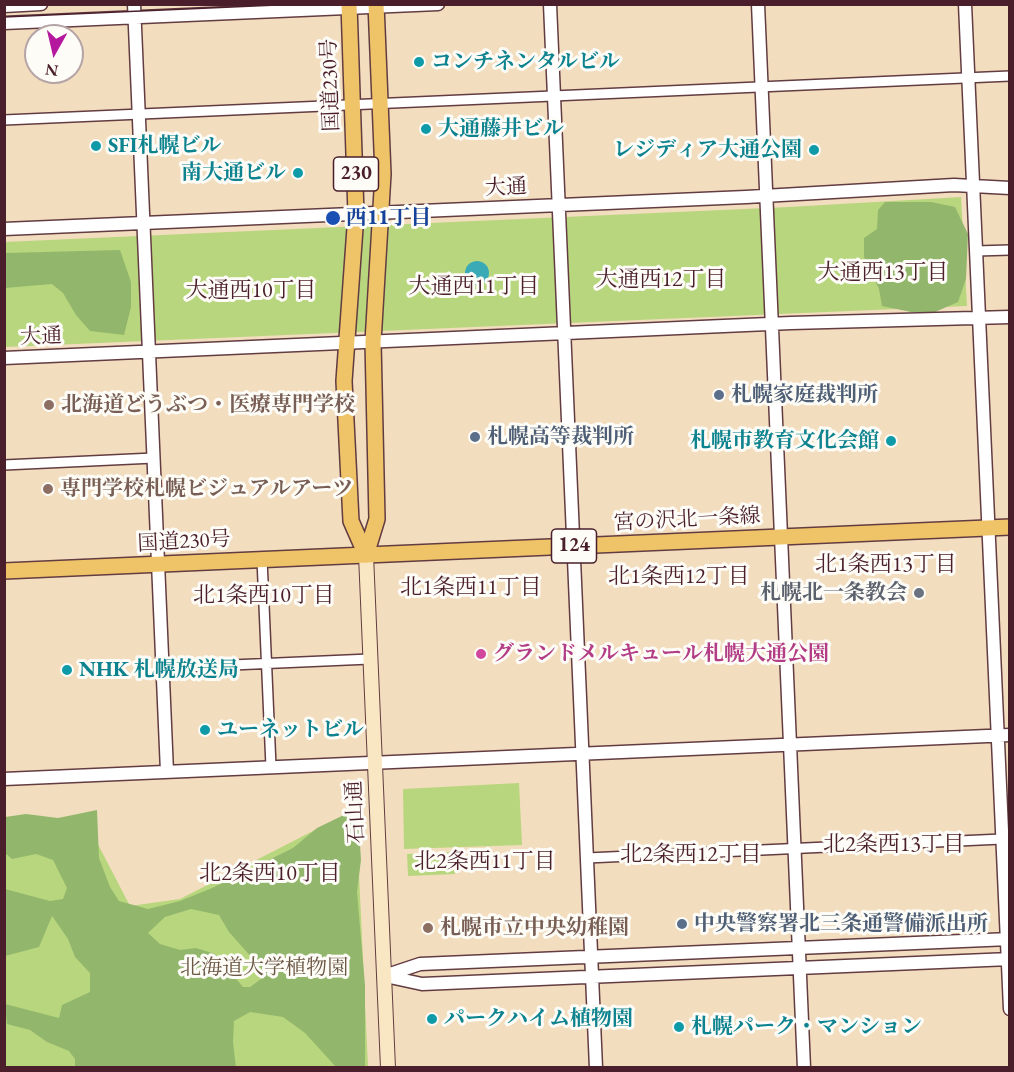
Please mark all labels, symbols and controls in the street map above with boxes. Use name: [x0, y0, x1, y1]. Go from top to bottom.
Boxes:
north arrow: [24, 24, 84, 84]
street label: 国道230号: [317, 38, 345, 132]
place label: コンチネンタルビル: [431, 49, 620, 75]
marker: コンチネンタルビル: [412, 55, 426, 69]
text: N: [44, 59, 60, 82]
place label: 大通藤井ビル: [438, 116, 564, 142]
marker: 大通藤井ビル: [419, 122, 433, 136]
place label: SFI札幌ビル: [108, 133, 221, 159]
place label: レジディア大通公園: [613, 137, 802, 163]
marker: SFI札幌ビル: [89, 139, 103, 153]
marker: レジディア大通公園: [807, 143, 821, 157]
road number: 230: [334, 157, 378, 191]
place label: 南大通ビル: [181, 160, 286, 186]
marker: 南大通ビル: [291, 166, 305, 180]
street label: 大通: [484, 174, 528, 202]
place label: 西11丁目: [346, 205, 431, 231]
marker: 西11丁目: [324, 209, 342, 227]
district label: 大通西13丁目: [817, 260, 949, 286]
district label: 大通西12丁目: [595, 267, 727, 293]
district label: 大通西11丁目: [408, 274, 540, 300]
district label: 大通西10丁目: [185, 278, 317, 304]
street label: 大通: [20, 324, 62, 350]
place label: 札幌家庭裁判所: [731, 382, 878, 408]
marker: 札幌家庭裁判所: [712, 388, 726, 402]
place label: 北海道どうぶつ・医療専門学校: [61, 392, 355, 418]
marker: 北海道どうぶつ・医療専門学校: [42, 398, 56, 412]
place label: 札幌高等裁判所: [487, 424, 634, 450]
place label: 札幌市教育文化会館: [690, 428, 879, 454]
marker: 札幌高等裁判所: [468, 430, 482, 444]
marker: 札幌市教育文化会館: [884, 434, 898, 448]
place label: 専門学校札幌ビジュアルアーツ: [60, 476, 353, 502]
marker: 専門学校札幌ビジュアルアーツ: [41, 482, 55, 496]
street label: 宮の沢北一条線: [613, 504, 761, 536]
street label: 国道230号: [137, 527, 231, 557]
road number: 124: [552, 529, 596, 563]
district label: 北1条西13丁目: [815, 552, 957, 578]
district label: 北1条西12丁目: [608, 564, 750, 590]
district label: 北1条西11丁目: [400, 575, 542, 601]
place label: 札幌北一条教会: [760, 580, 907, 606]
district label: 北1条西10丁目: [193, 583, 335, 609]
marker: 札幌北一条教会: [912, 586, 926, 600]
place label: グランドメルキュール札幌大通公園: [493, 641, 829, 667]
marker: グランドメルキュール札幌大通公園: [474, 647, 488, 661]
place label: NHK 札幌放送局: [79, 657, 239, 683]
marker: NHK 札幌放送局: [60, 663, 74, 677]
place label: ユーネットビル: [217, 717, 364, 743]
marker: ユーネットビル: [198, 723, 212, 737]
street label: 石山通: [342, 780, 370, 844]
district label: 北2条西13丁目: [823, 832, 965, 858]
district label: 北2条西12丁目: [620, 842, 762, 868]
district label: 北2条西11丁目: [414, 849, 556, 875]
district label: 北2条西10丁目: [199, 861, 341, 887]
place label: 中央警察署北三条通警備派出所: [694, 911, 988, 937]
place label: 札幌市立中央幼稚園: [440, 915, 629, 941]
marker: 中央警察署北三条通警備派出所: [675, 917, 689, 931]
marker: 札幌市立中央幼稚園: [421, 921, 435, 935]
park label: 北海道大学植物園: [180, 955, 348, 981]
place label: パークハイム植物園: [444, 1006, 633, 1032]
marker: パークハイム植物園: [425, 1012, 439, 1026]
place label: 札幌パーク・マンション: [691, 1014, 922, 1040]
marker: 札幌パーク・マンション: [672, 1020, 686, 1034]

